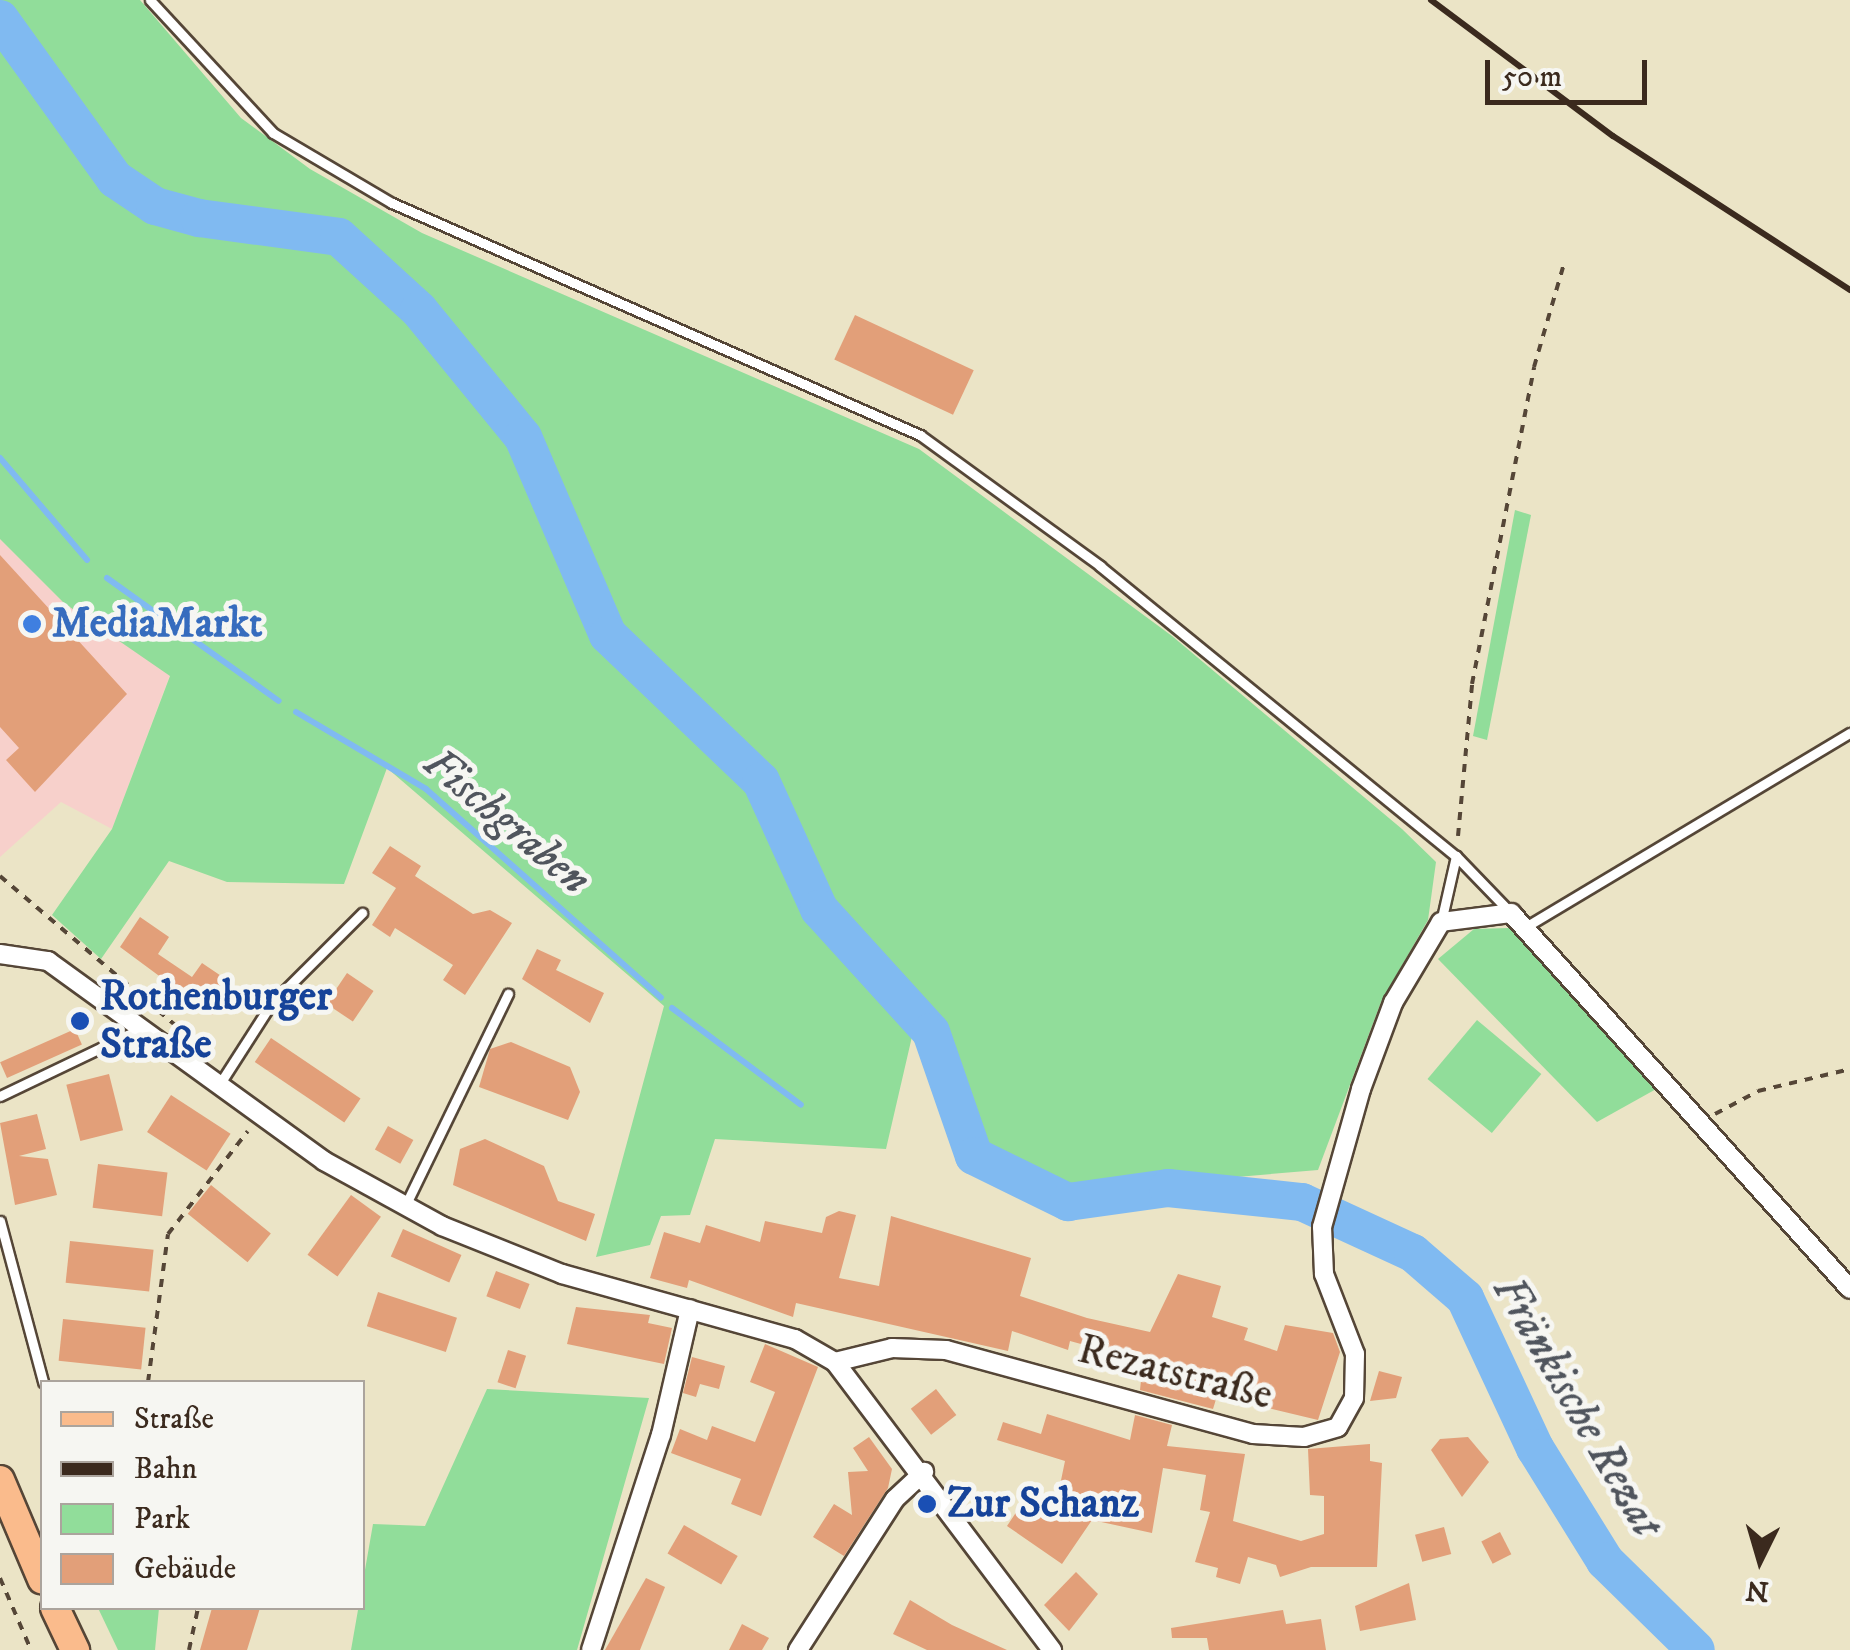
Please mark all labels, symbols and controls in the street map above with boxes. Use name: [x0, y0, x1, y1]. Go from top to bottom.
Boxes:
scale bar: [1490, 40, 1652, 102]
text: 50 m: [1502, 59, 1562, 96]
place label: MediaMarkt: [52, 599, 263, 649]
marker: MediaMarkt: [21, 613, 43, 635]
water label: Fischgraben: [412, 737, 600, 907]
place label: Rothenburger Straße: [100, 972, 332, 1070]
marker: Rothenburger Straße: [69, 1010, 91, 1032]
water label: Fränkische Rezat: [1479, 1267, 1673, 1547]
street label: Rezatstraße: [1073, 1325, 1277, 1421]
legend: [40, 1380, 365, 1610]
text: Straße: [134, 1401, 214, 1438]
text: Bahn: [134, 1451, 197, 1488]
place label: Zur Schanz: [947, 1479, 1139, 1529]
marker: Zur Schanz: [916, 1493, 938, 1515]
text: Park: [134, 1501, 190, 1538]
north arrow: [1710, 1510, 1810, 1610]
text: Gebäude: [134, 1551, 236, 1588]
text: N: [1744, 1572, 1770, 1609]

